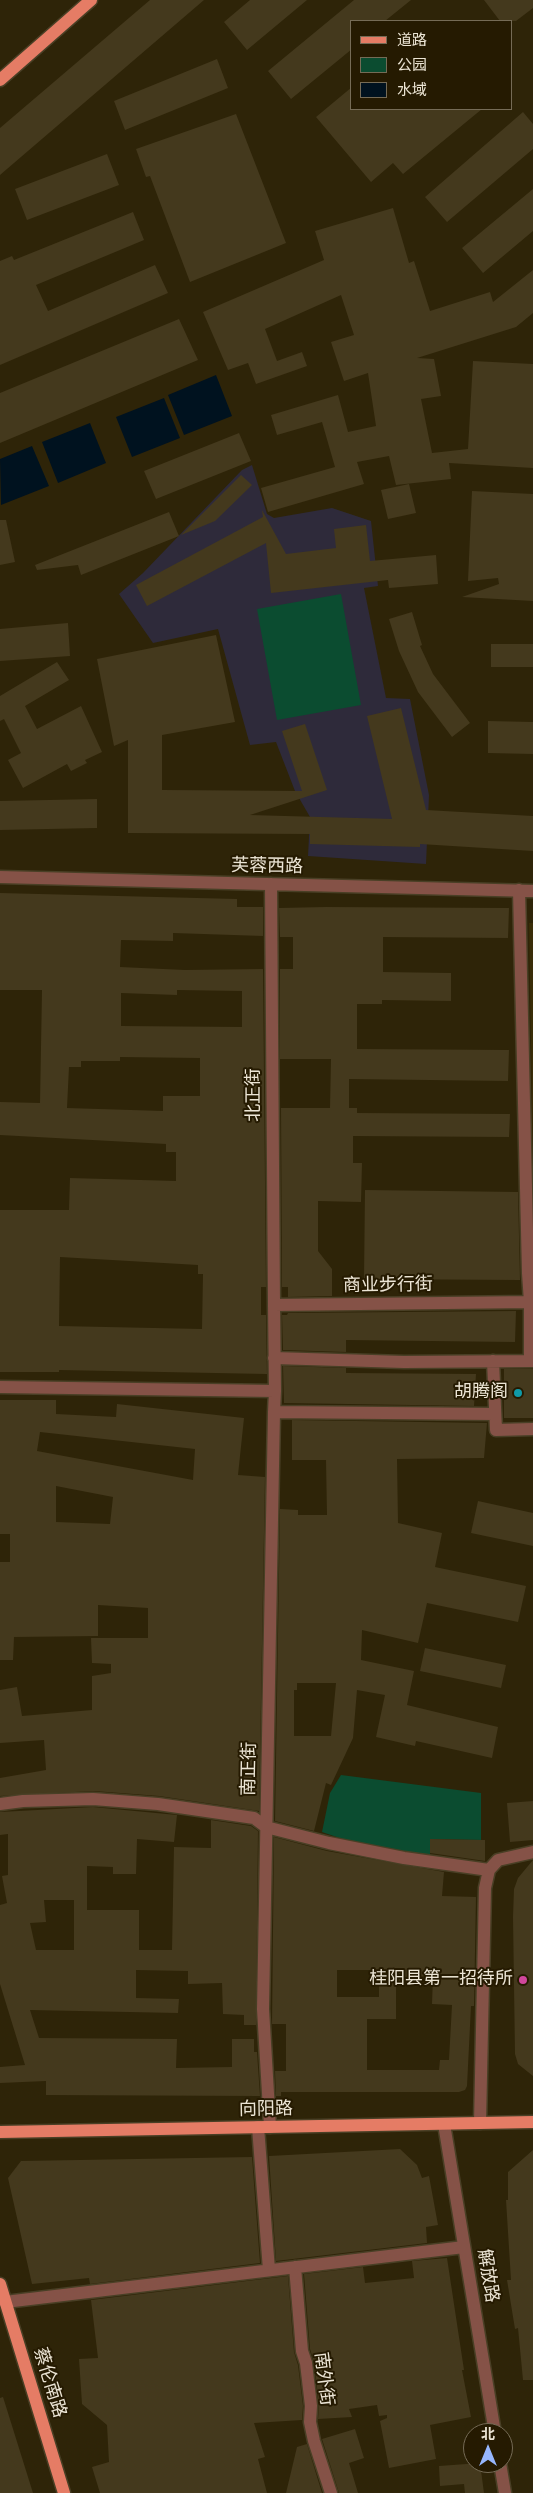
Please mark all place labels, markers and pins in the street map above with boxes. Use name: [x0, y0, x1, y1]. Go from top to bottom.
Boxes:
place label: 胡腾阁: [454, 1382, 508, 1404]
marker: 胡腾阁: [512, 1387, 524, 1399]
place label: 桂阳县第一招待所: [369, 1969, 513, 1991]
marker: 桂阳县第一招待所: [517, 1974, 529, 1986]

